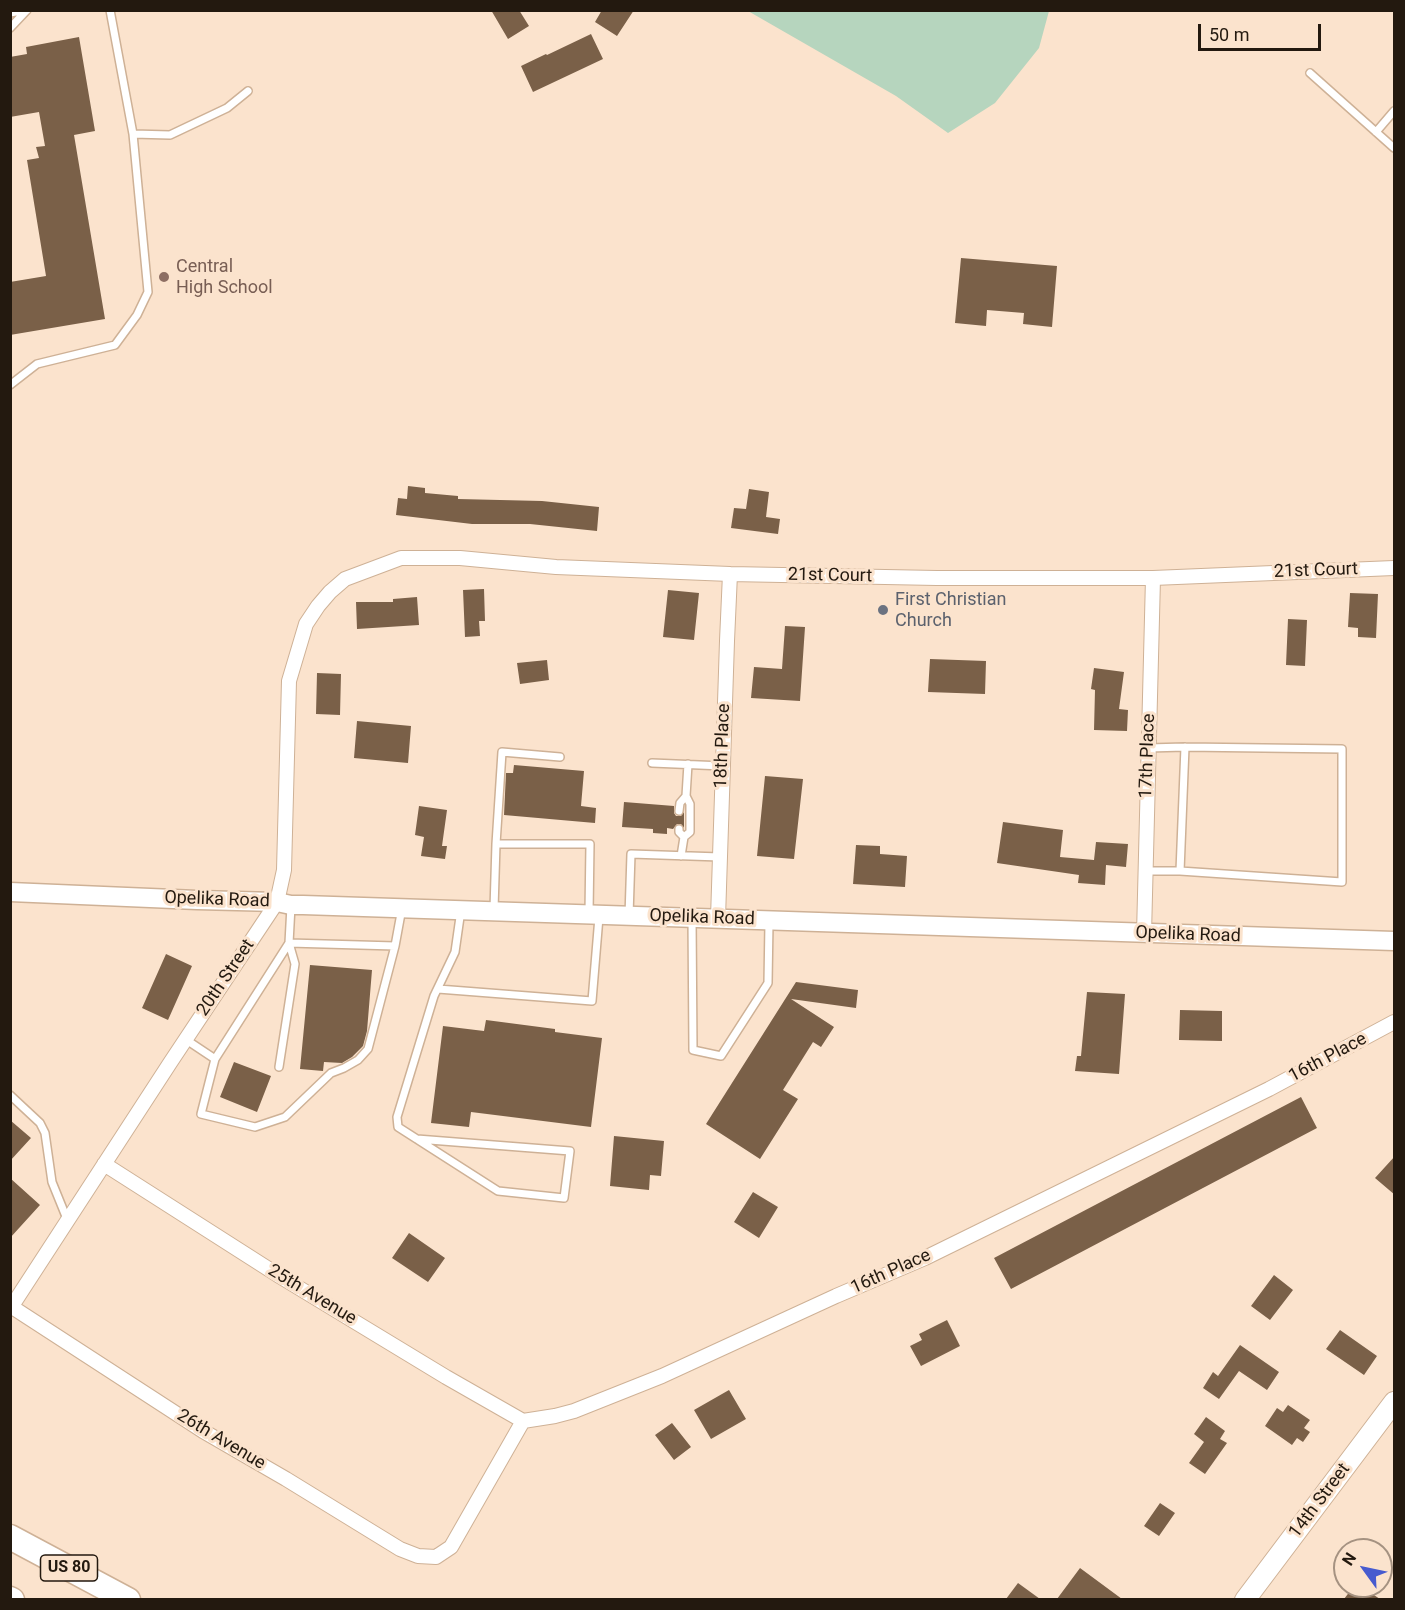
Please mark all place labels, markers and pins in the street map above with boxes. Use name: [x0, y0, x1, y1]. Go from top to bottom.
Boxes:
place label: Central High School: [176, 256, 273, 298]
marker: Central High School: [157, 270, 171, 284]
place label: First Christian Church: [895, 589, 1006, 632]
marker: First Christian Church: [876, 603, 890, 617]

